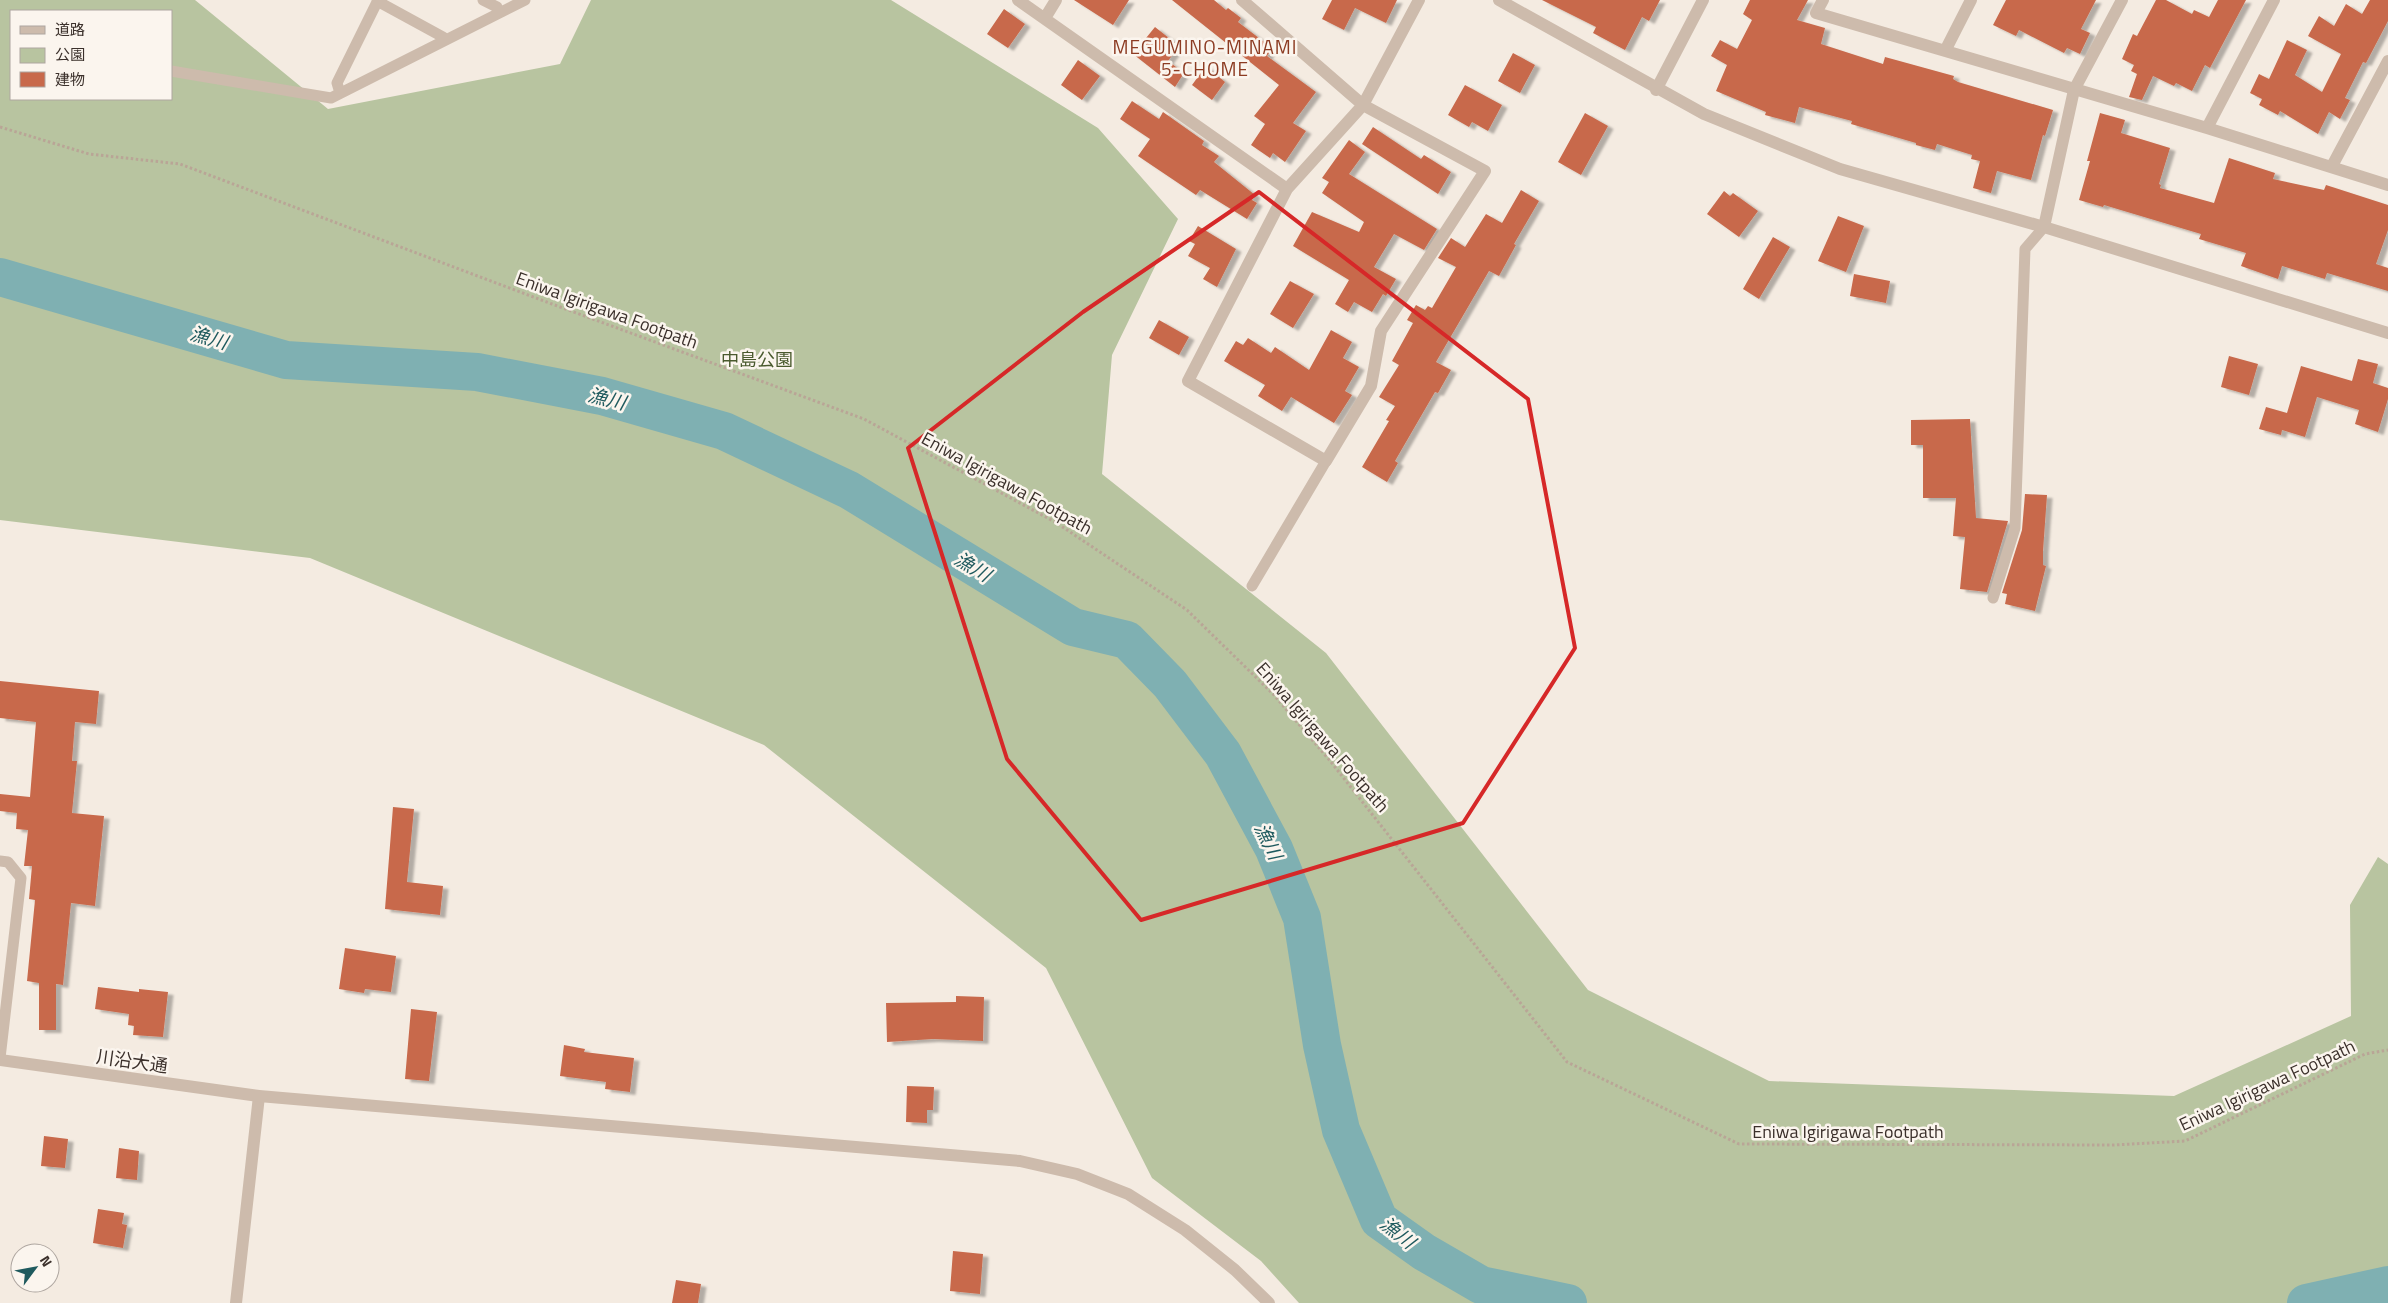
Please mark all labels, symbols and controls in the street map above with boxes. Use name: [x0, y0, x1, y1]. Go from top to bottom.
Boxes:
legend: [10, 10, 172, 100]
text: 道路: [55, 18, 85, 41]
district label: MEGUMINO-MINAMI 5-CHOME: [1112, 32, 1298, 83]
text: 公園: [55, 43, 85, 66]
text: 建物: [55, 68, 85, 91]
street label: Eniwa Igirigawa Footpath: [512, 265, 702, 355]
water label: 漁川: [187, 318, 233, 357]
park label: 中島公園: [721, 346, 793, 373]
water label: 漁川: [585, 379, 631, 417]
street label: Eniwa Igirigawa Footpath: [917, 425, 1097, 541]
water label: 漁川: [949, 544, 998, 589]
street label: Eniwa Igirigawa Footpath: [1250, 656, 1396, 818]
water label: 漁川: [1248, 818, 1291, 866]
street label: Eniwa Igirigawa Footpath: [2174, 1032, 2360, 1138]
street label: 川沿大通: [94, 1043, 170, 1079]
street label: Eniwa Igirigawa Footpath: [1752, 1118, 1944, 1145]
water label: 漁川: [1374, 1209, 1423, 1256]
north arrow: [10, 1243, 60, 1293]
text: N: [35, 1251, 58, 1271]

